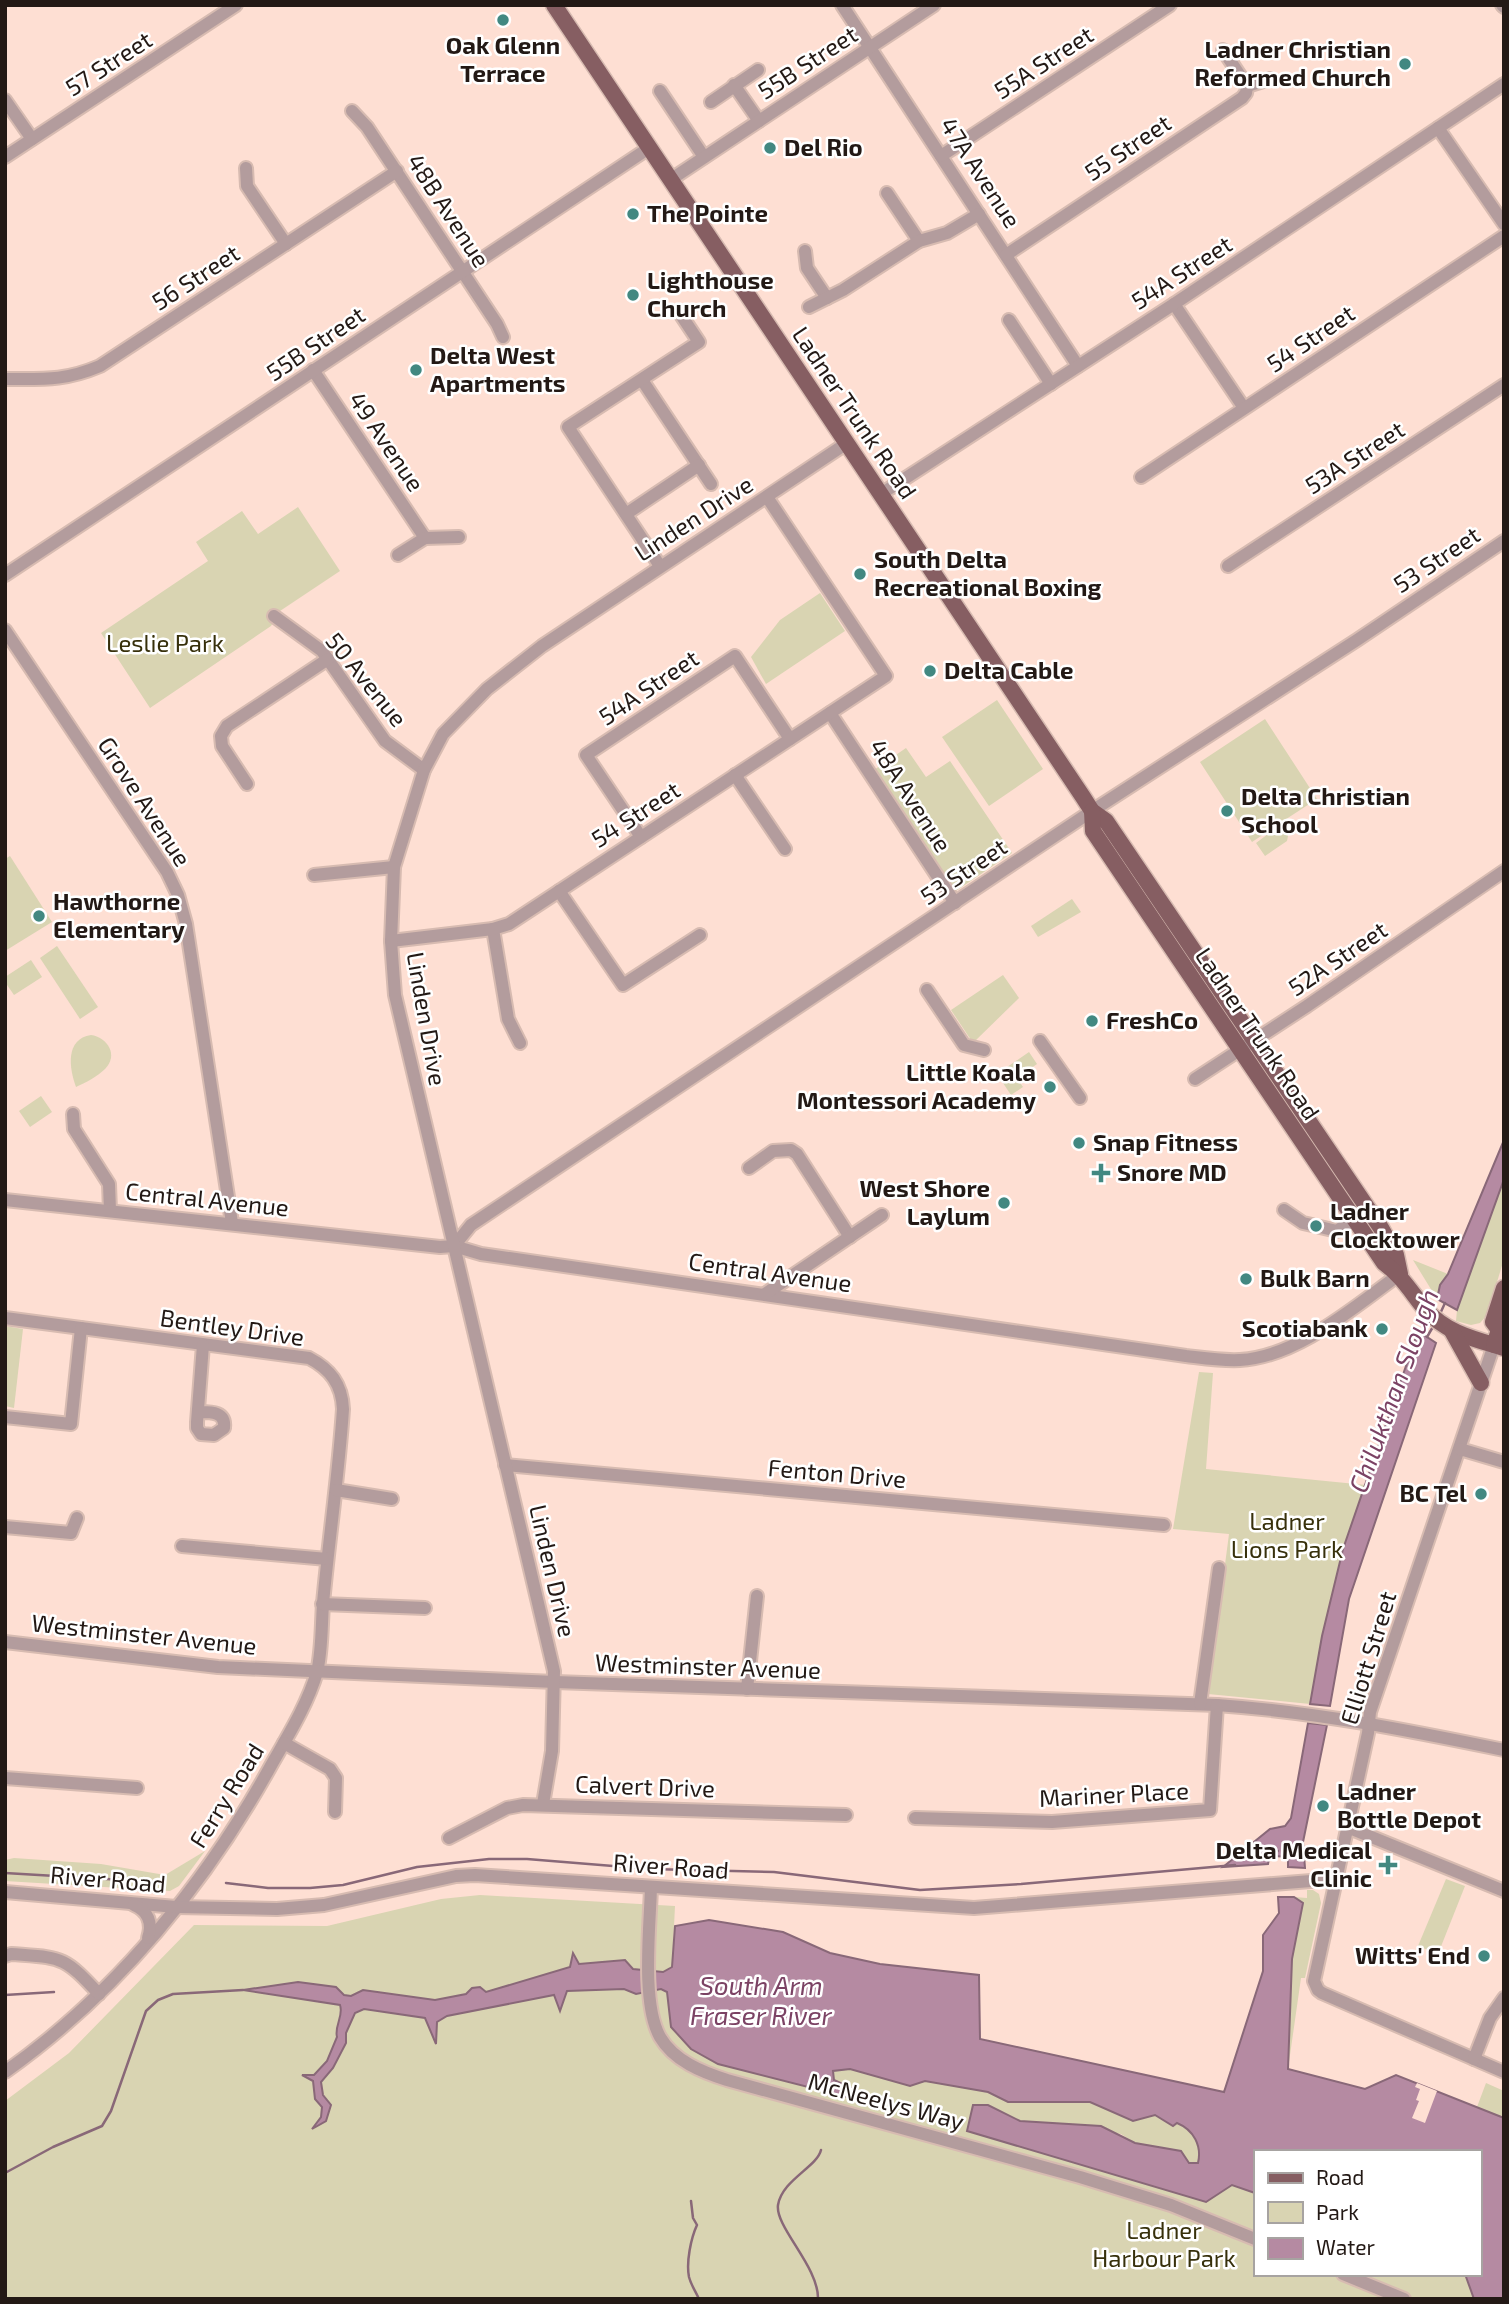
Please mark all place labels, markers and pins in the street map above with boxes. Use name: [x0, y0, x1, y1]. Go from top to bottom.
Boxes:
marker: Oak Glenn Terrace: [495, 12, 511, 28]
place label: Oak Glenn Terrace: [446, 30, 560, 87]
place label: Ladner Christian Reformed Church: [1194, 34, 1391, 91]
marker: Ladner Christian Reformed Church: [1397, 56, 1413, 72]
place label: Del Rio: [784, 132, 863, 161]
marker: Del Rio: [762, 140, 778, 156]
place label: The Pointe: [647, 198, 768, 227]
marker: The Pointe: [625, 206, 641, 222]
place label: Lighthouse Church: [647, 265, 774, 322]
marker: Lighthouse Church: [625, 287, 641, 303]
place label: Delta West Apartments: [430, 340, 566, 397]
marker: Delta West Apartments: [408, 362, 424, 378]
place label: South Delta Recreational Boxing: [874, 544, 1102, 601]
marker: South Delta Recreational Boxing: [852, 566, 868, 582]
place label: Delta Cable: [944, 655, 1074, 684]
marker: Delta Cable: [922, 663, 938, 679]
place label: Delta Christian School: [1241, 781, 1410, 838]
marker: Delta Christian School: [1219, 803, 1235, 819]
place label: Hawthorne Elementary: [53, 886, 185, 943]
marker: Hawthorne Elementary: [31, 908, 47, 924]
place label: FreshCo: [1106, 1005, 1198, 1034]
marker: FreshCo: [1084, 1013, 1100, 1029]
place label: Little Koala Montessori Academy: [797, 1057, 1036, 1114]
marker: Little Koala Montessori Academy: [1042, 1079, 1058, 1095]
place label: Snap Fitness: [1093, 1127, 1238, 1156]
marker: Snap Fitness: [1071, 1135, 1087, 1151]
place label: Snore MD: [1117, 1157, 1227, 1186]
marker: Snore MD: [1091, 1163, 1111, 1183]
place label: West Shore Laylum: [859, 1173, 990, 1230]
marker: West Shore Laylum: [996, 1195, 1012, 1211]
place label: Ladner Clocktower: [1330, 1196, 1460, 1253]
marker: Ladner Clocktower: [1308, 1218, 1324, 1234]
place label: Bulk Barn: [1260, 1263, 1370, 1292]
marker: Bulk Barn: [1238, 1271, 1254, 1287]
place label: Scotiabank: [1242, 1313, 1369, 1342]
marker: Scotiabank: [1374, 1321, 1390, 1337]
place label: BC Tel: [1399, 1478, 1467, 1507]
marker: BC Tel: [1473, 1486, 1489, 1502]
place label: Ladner Bottle Depot: [1337, 1776, 1481, 1833]
marker: Ladner Bottle Depot: [1315, 1798, 1331, 1814]
place label: Delta Medical Clinic: [1216, 1835, 1372, 1892]
marker: Delta Medical Clinic: [1378, 1855, 1398, 1875]
place label: Witts' End: [1355, 1940, 1470, 1969]
marker: Witts' End: [1476, 1948, 1492, 1964]

